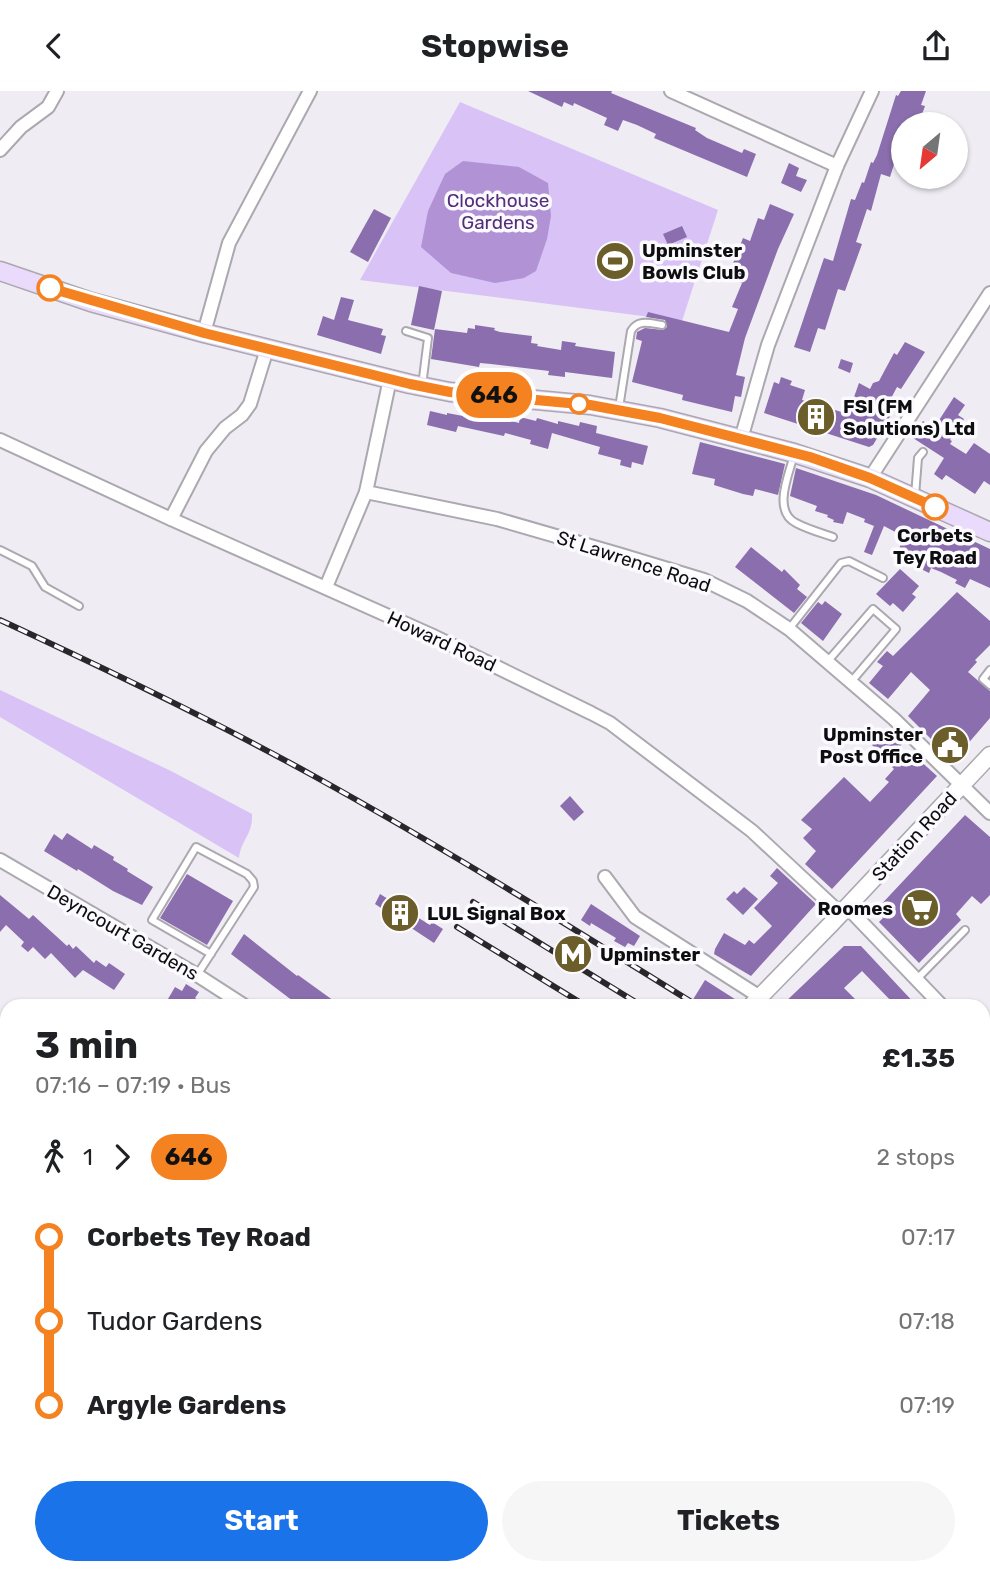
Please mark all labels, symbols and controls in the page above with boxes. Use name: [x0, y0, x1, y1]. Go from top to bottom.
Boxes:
icon: back: [35, 27, 73, 65]
text: Stopwise: [421, 27, 569, 65]
icon: share: [917, 27, 955, 65]
north arrow: [891, 112, 968, 189]
map controls: [891, 112, 968, 189]
park label: Clockhouse Gardens: [447, 189, 549, 234]
place label: Upminster Bowls Club: [642, 239, 746, 284]
sports icon: Upminster Bowls Club: [594, 240, 636, 282]
unlabelled marker: [37, 275, 63, 301]
line badge: 646: [454, 372, 534, 418]
text: 646: [470, 381, 518, 409]
unlabelled marker: [569, 394, 589, 414]
place label: FSI (FM Solutions) Ltd: [843, 395, 975, 440]
building icon: FSI (FM Solutions) Ltd: [795, 396, 837, 438]
marker: Corbets Tey Road: [922, 494, 948, 520]
place label: Corbets Tey Road: [893, 524, 977, 569]
street label: St Lawrence Road: [554, 526, 714, 597]
street label: Howard Road: [384, 606, 500, 677]
place label: Upminster Post Office: [820, 723, 923, 768]
public building icon: Upminster Post Office: [929, 724, 971, 766]
street label: Station Road: [867, 787, 962, 886]
street label: Deyncourt Gardens: [43, 880, 203, 985]
supermarket icon: Roomes: [899, 887, 941, 929]
building icon: LUL Signal Box: [379, 892, 421, 934]
place label: Roomes: [818, 897, 893, 920]
place label: LUL Signal Box: [427, 902, 566, 925]
metro station icon: Upminster: [552, 933, 594, 975]
place label: Upminster: [600, 943, 700, 966]
text: 3 min: [35, 1022, 138, 1068]
text: £1.35: [882, 1043, 955, 1074]
text: 07:16 – 07:19 · Bus: [35, 1071, 231, 1099]
icon: walk: [35, 1138, 73, 1176]
icon: forward: [103, 1138, 141, 1176]
text: 1: [83, 1143, 93, 1171]
text: 646: [165, 1143, 213, 1171]
text: 2 stops: [877, 1143, 955, 1171]
text: Corbets Tey Road: [87, 1222, 311, 1253]
text: 07:17: [901, 1223, 955, 1251]
text: Tudor Gardens: [87, 1306, 262, 1337]
text: 07:18: [898, 1307, 955, 1335]
text: Argyle Gardens: [87, 1390, 286, 1421]
text: 07:19: [899, 1391, 955, 1419]
button: Start: [35, 1481, 488, 1561]
button: Tickets: [502, 1481, 955, 1561]

